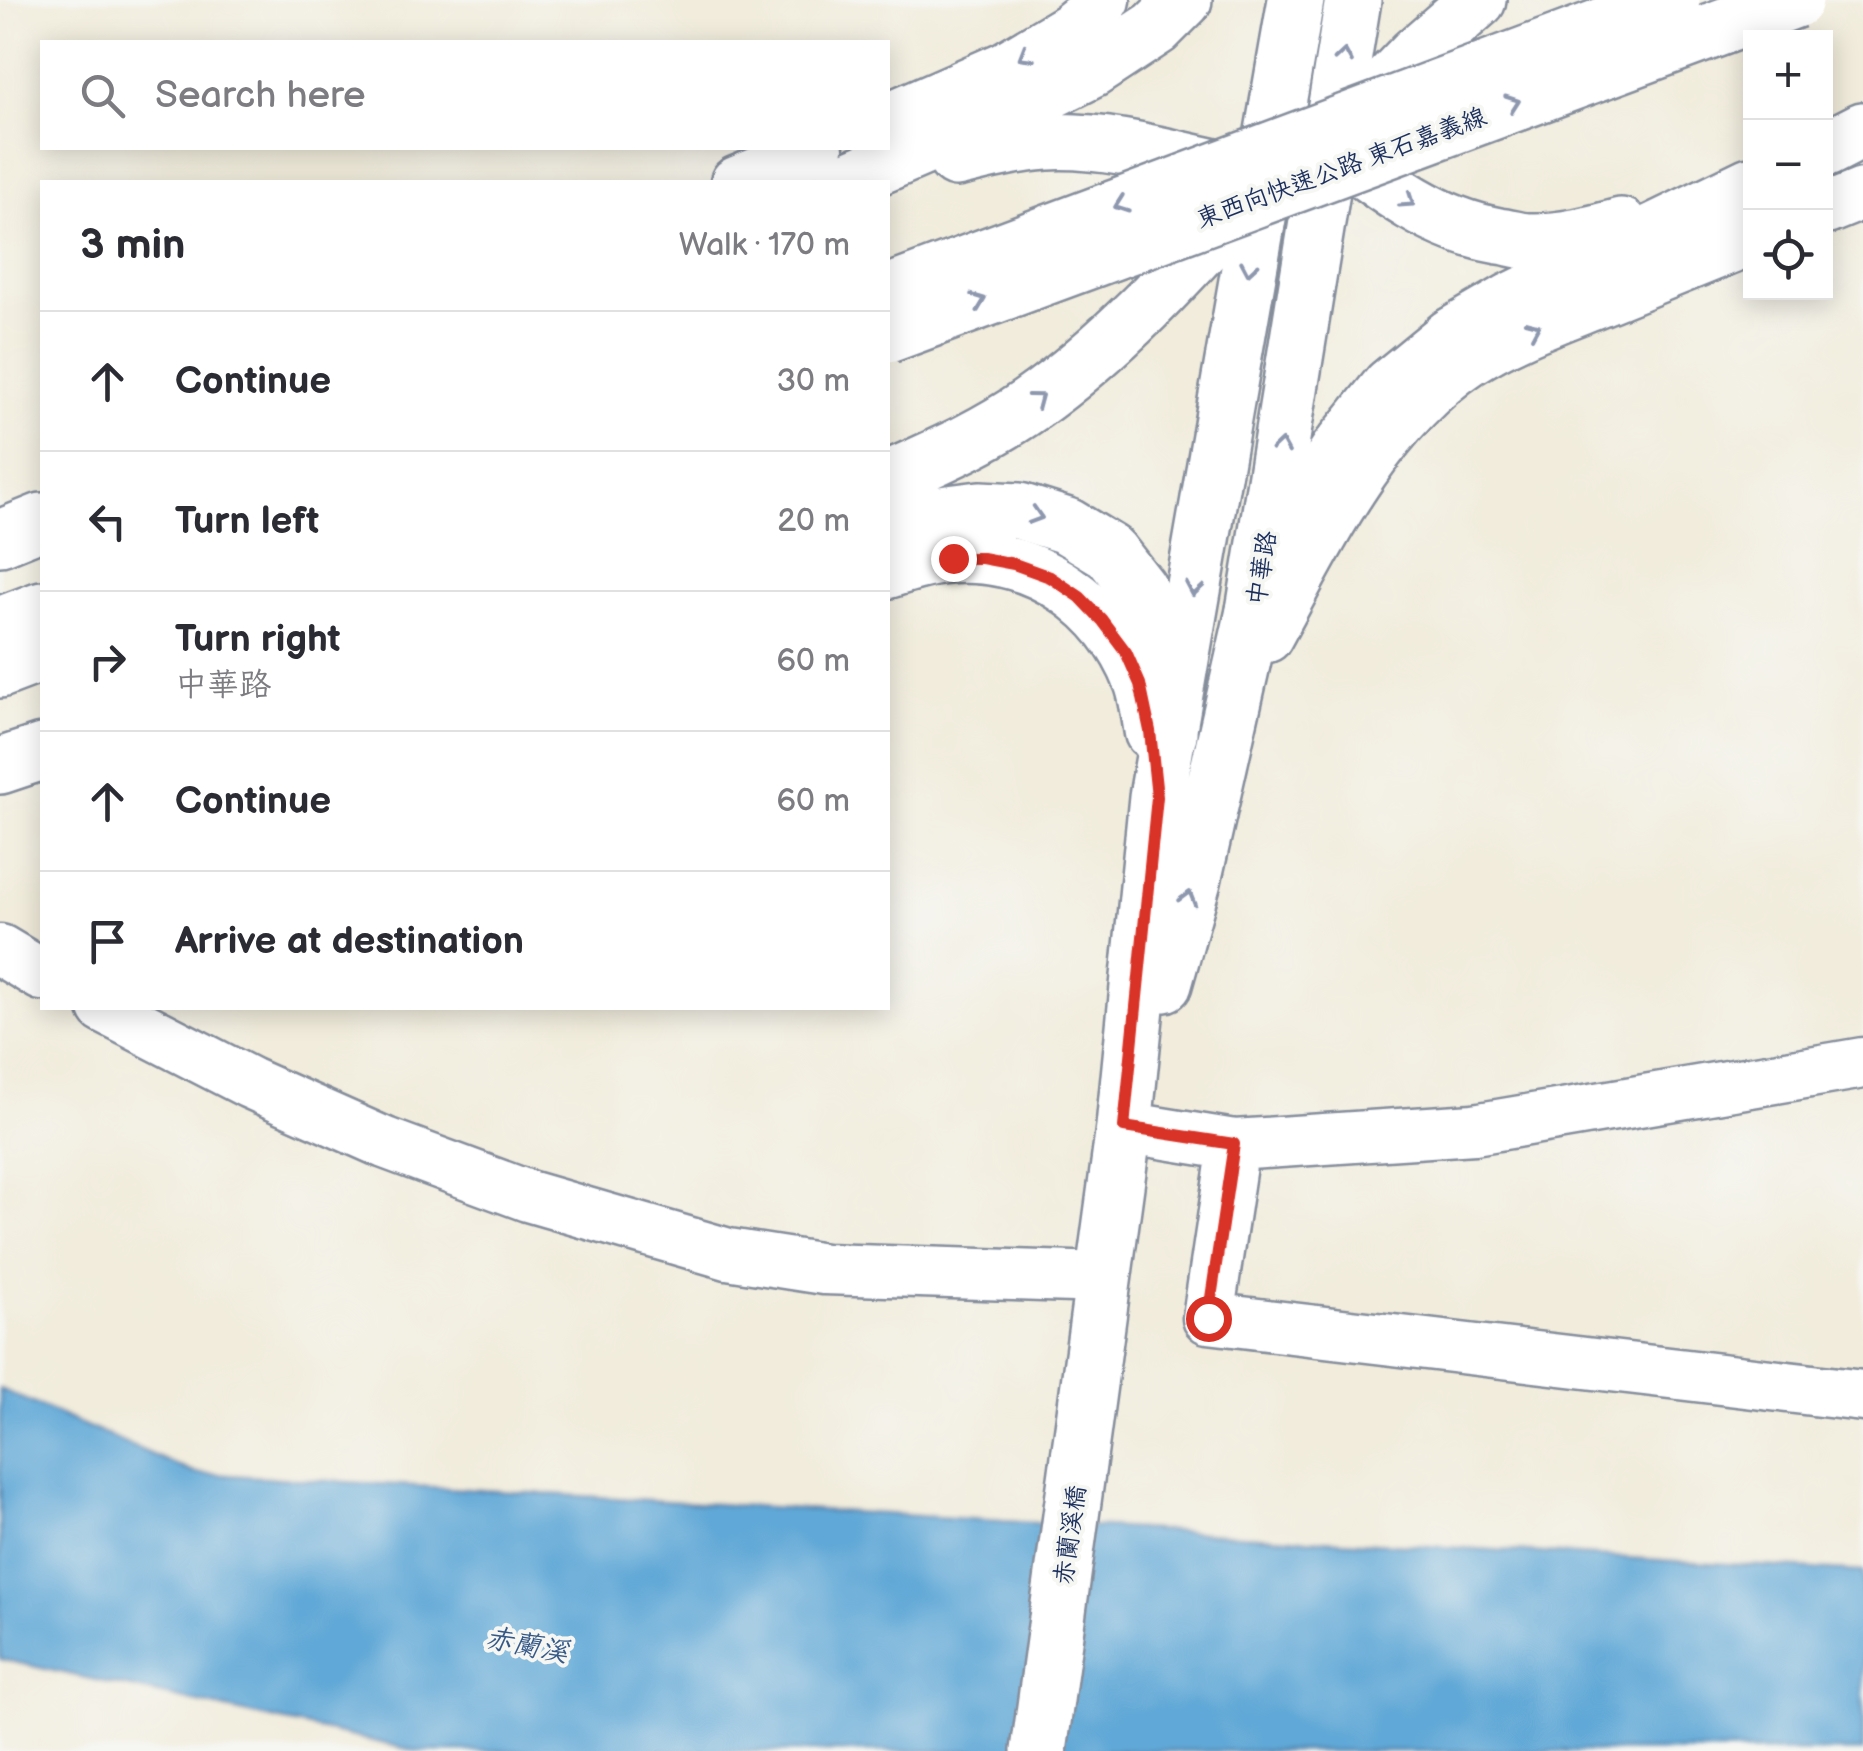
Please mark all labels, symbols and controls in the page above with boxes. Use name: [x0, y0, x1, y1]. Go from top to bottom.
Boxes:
map controls: [1743, 30, 1833, 300]
button: +: [1743, 30, 1833, 120]
search box: [40, 40, 890, 150]
one-way arrow: [1018, 43, 1036, 62]
one-way arrow: [1333, 47, 1354, 64]
icon: search: [75, 68, 130, 123]
text: Search here: [155, 73, 366, 118]
one-way arrow: [1504, 94, 1521, 115]
street label: 東西向快速公路 東石嘉義線: [1192, 101, 1491, 235]
button: −: [1743, 120, 1833, 210]
one-way arrow: [1398, 189, 1416, 208]
one-way arrow: [1114, 194, 1131, 214]
button: locate: [1743, 210, 1833, 300]
text: 3 min: [80, 220, 185, 271]
text: Walk · 170 m: [679, 226, 850, 265]
one-way arrow: [1239, 260, 1260, 277]
one-way arrow: [969, 292, 986, 313]
one-way arrow: [1523, 320, 1541, 340]
icon: ahead: [80, 354, 135, 409]
text: Continue: [175, 359, 331, 404]
text: 30 m: [776, 362, 850, 401]
one-way arrow: [1026, 393, 1044, 410]
one-way arrow: [1270, 437, 1291, 454]
icon: left: [80, 494, 135, 549]
text: Turn left: [175, 499, 319, 544]
text: 20 m: [777, 502, 850, 541]
one-way arrow: [1027, 504, 1044, 525]
street label: 中華路: [1241, 529, 1284, 608]
route end: [931, 536, 977, 582]
one-way arrow: [1184, 580, 1205, 597]
text: Turn right: [175, 617, 340, 662]
icon: right: [80, 634, 135, 689]
text: 60 m: [777, 642, 850, 681]
text: 中華路: [175, 666, 271, 705]
icon: ahead: [80, 774, 135, 829]
text: Continue: [175, 779, 331, 824]
text: 60 m: [777, 782, 850, 821]
one-way arrow: [1177, 890, 1198, 907]
icon: arrive: [80, 914, 135, 969]
text: Arrive at destination: [175, 919, 524, 964]
route start: [1186, 1296, 1232, 1342]
street label: 赤蘭溪橋: [1048, 1484, 1093, 1587]
water label: 赤蘭溪: [482, 1621, 573, 1670]

